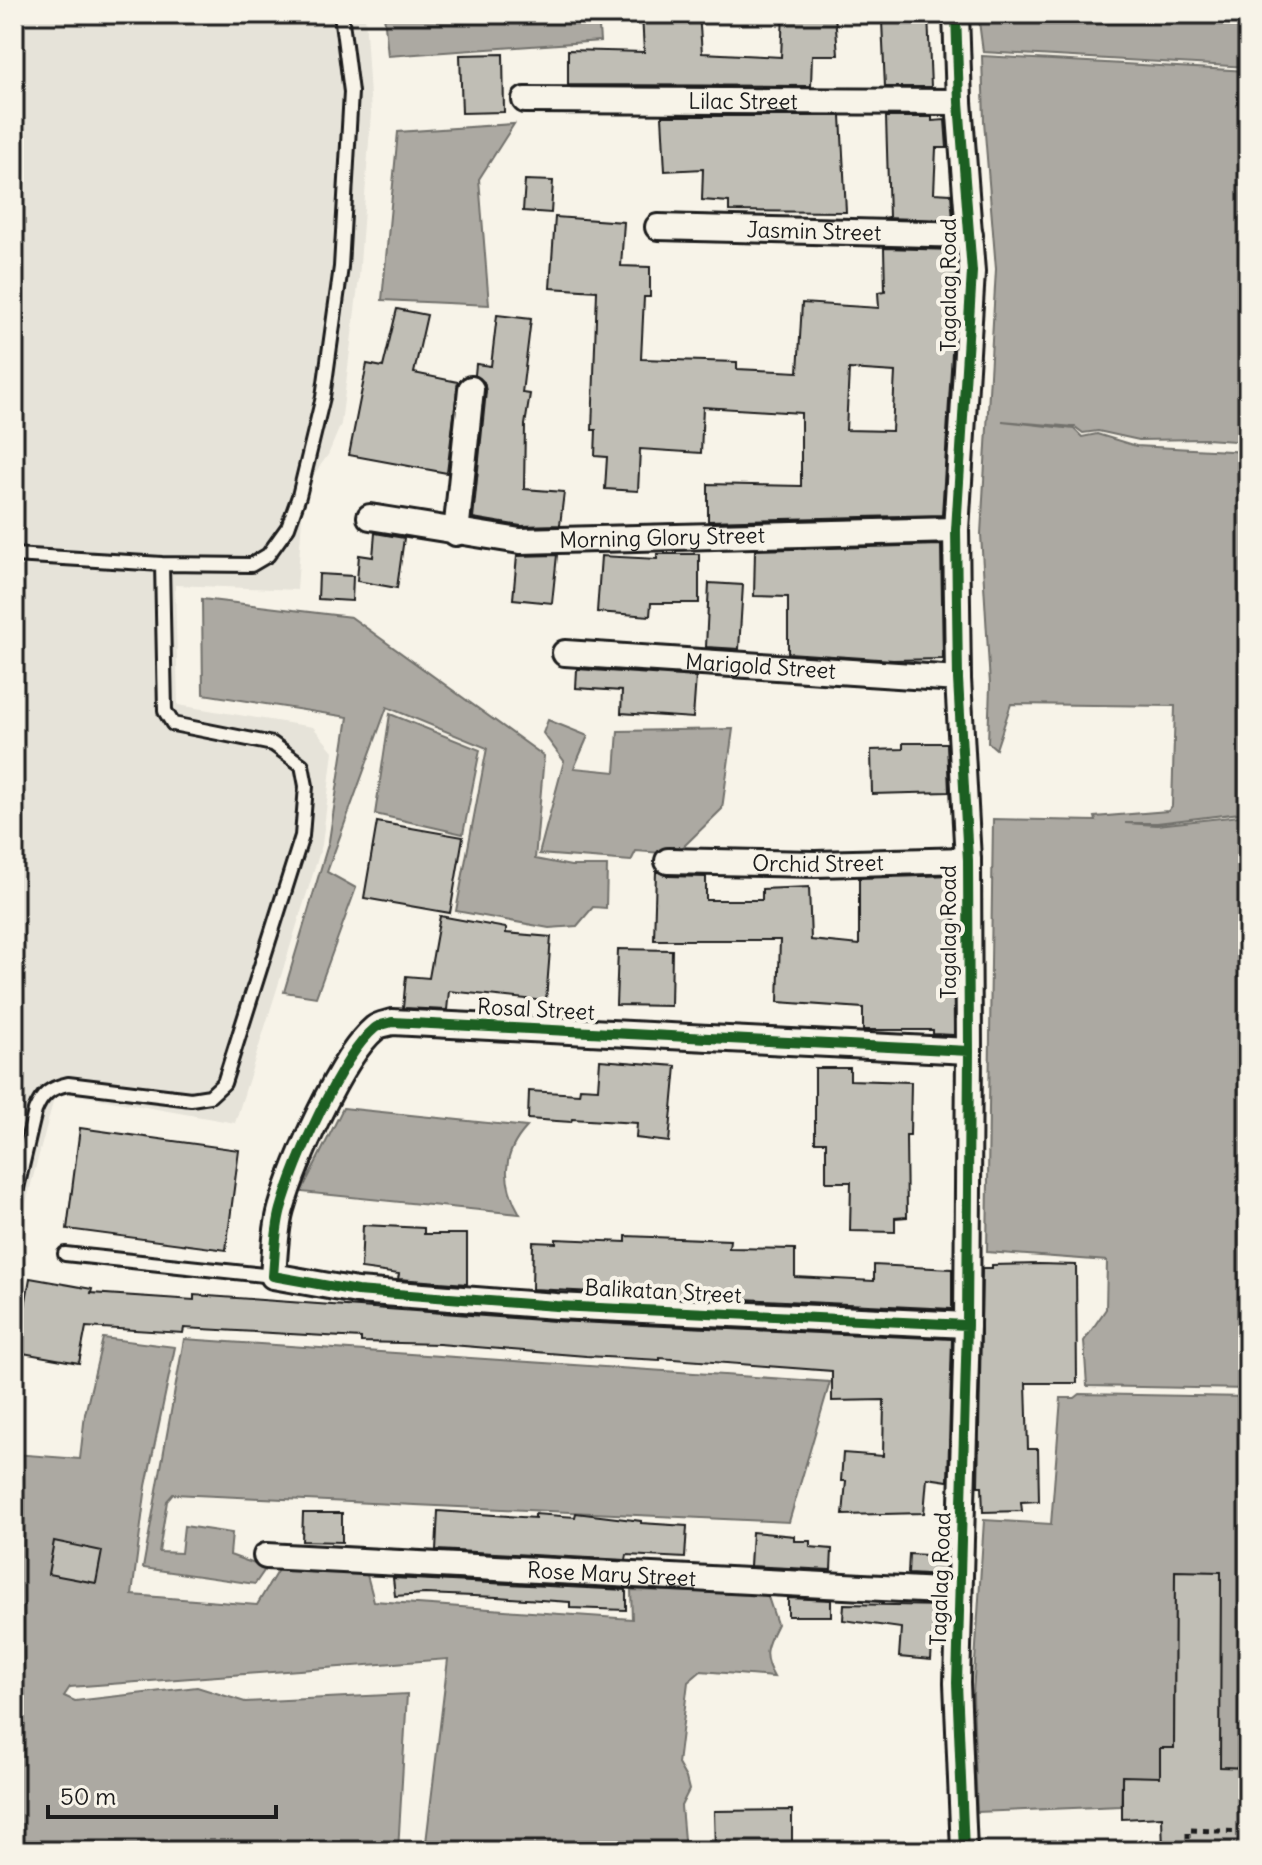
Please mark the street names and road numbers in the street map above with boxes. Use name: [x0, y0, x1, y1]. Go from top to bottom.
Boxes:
street label: Lilac Street: [688, 87, 798, 115]
street label: Jasmin Street: [746, 215, 882, 247]
street label: Tagalag Road: [934, 218, 962, 352]
street label: Morning Glory Street: [559, 521, 765, 554]
street label: Marigold Street: [684, 647, 837, 685]
street label: Orchid Street: [752, 848, 884, 878]
street label: Tagalag Road: [934, 865, 962, 999]
street label: Rosal Street: [477, 992, 595, 1026]
street label: Balikatan Street: [584, 1273, 742, 1309]
street label: Tagalag Road: [924, 1512, 956, 1646]
street label: Rose Mary Street: [526, 1556, 697, 1592]

